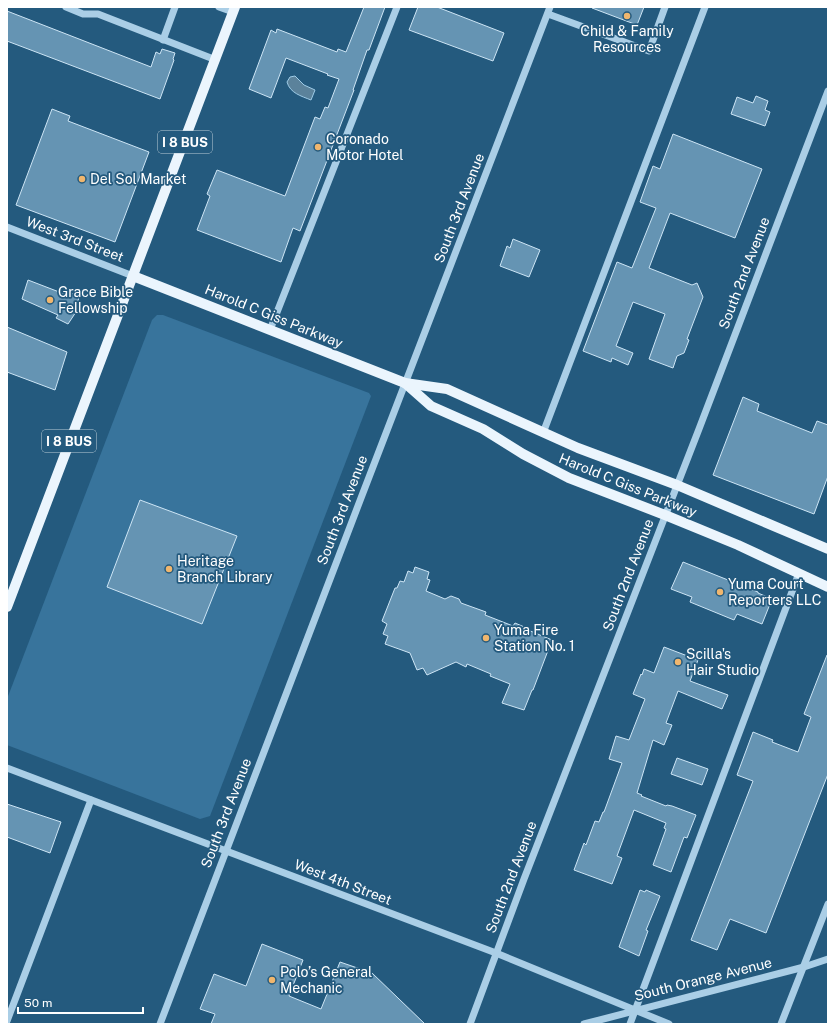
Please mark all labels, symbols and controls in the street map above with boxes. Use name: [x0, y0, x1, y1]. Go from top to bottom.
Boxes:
marker: Child & Family Resources: [622, 11, 632, 21]
place label: Child & Family Resources: [580, 23, 674, 55]
road number: I 8 BUS: [158, 131, 212, 153]
place label: Coronado Motor Hotel: [326, 131, 404, 163]
marker: Coronado Motor Hotel: [313, 142, 323, 152]
street label: South 3rd Avenue: [431, 151, 487, 265]
place label: Del Sol Market: [90, 171, 186, 187]
marker: Del Sol Market: [77, 174, 87, 184]
street label: West 3rd Street: [24, 213, 126, 265]
street label: South 2nd Avenue: [715, 215, 773, 331]
street label: Harold C Giss Parkway: [203, 281, 346, 351]
place label: Grace Bible Fellowship: [58, 284, 133, 316]
marker: Grace Bible Fellowship: [45, 295, 55, 305]
road number: I 8 BUS: [42, 430, 96, 452]
street label: Harold C Giss Parkway: [557, 450, 700, 520]
street label: South 3rd Avenue: [314, 453, 370, 567]
street label: South 2nd Avenue: [599, 517, 657, 633]
place label: Heritage Branch Library: [177, 553, 273, 585]
marker: Heritage Branch Library: [164, 564, 174, 574]
place label: Yuma Court Reporters LLC: [728, 576, 821, 608]
marker: Yuma Court Reporters LLC: [715, 587, 725, 597]
place label: Yuma Fire Station No. 1: [494, 622, 575, 654]
marker: Yuma Fire Station No. 1: [481, 633, 491, 643]
place label: Scilla's Hair Studio: [686, 646, 759, 678]
marker: Scilla's Hair Studio: [673, 657, 683, 667]
street label: South 3rd Avenue: [198, 756, 254, 870]
street label: South 2nd Avenue: [482, 819, 540, 935]
street label: West 4th Street: [292, 856, 394, 908]
street label: South Orange Avenue: [632, 954, 774, 1004]
place label: Polo’s General Mechanic: [280, 964, 372, 996]
marker: Polo’s General Mechanic: [267, 975, 277, 985]
scale bar: [18, 989, 143, 1015]
text: 50 m: [24, 996, 52, 1010]

